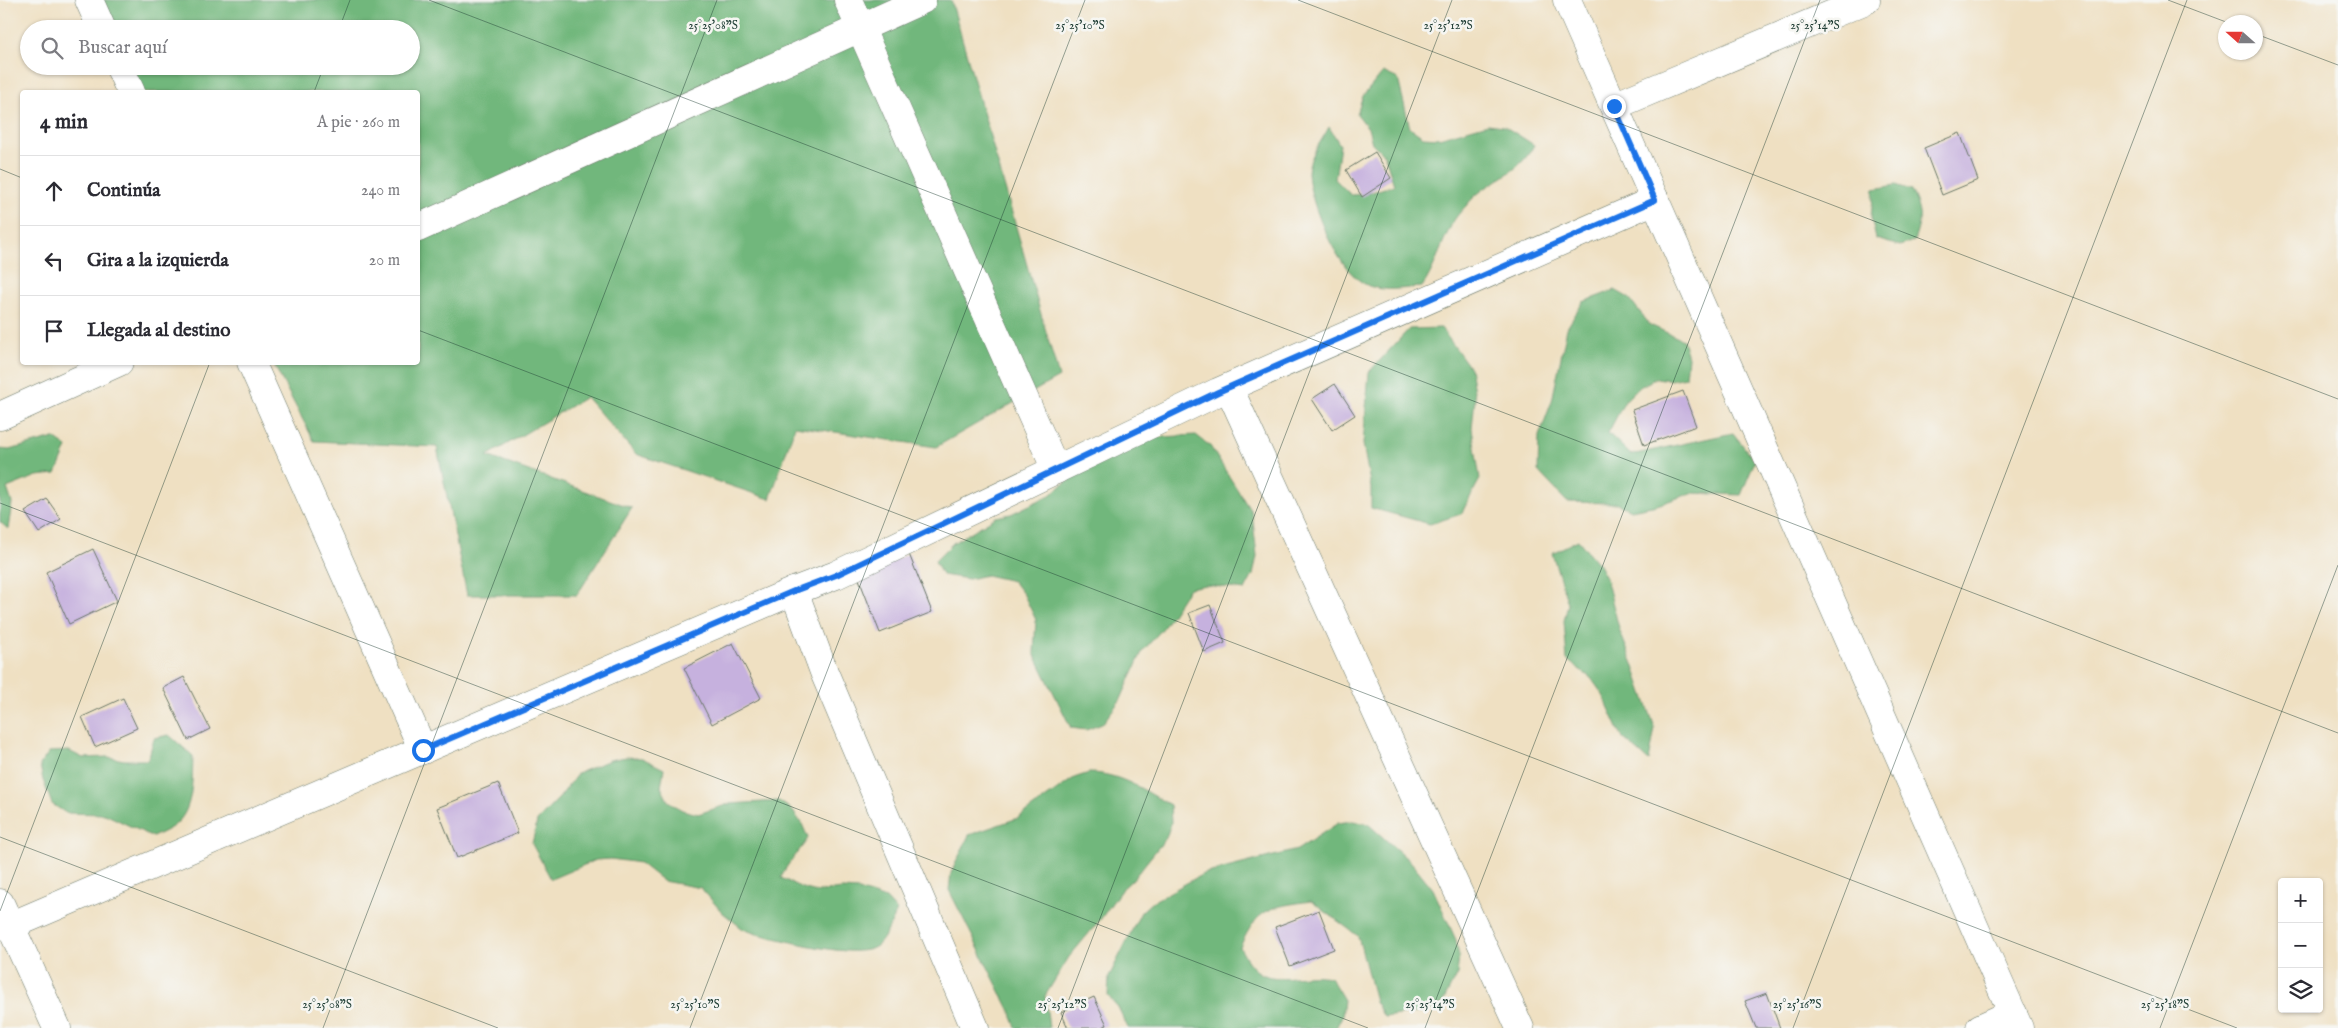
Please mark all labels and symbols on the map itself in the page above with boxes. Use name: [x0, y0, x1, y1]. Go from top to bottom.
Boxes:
north arrow: [2218, 15, 2263, 60]
text: 25°25'08"S: [688, 18, 738, 33]
text: 25°25'10"S: [1055, 18, 1105, 33]
text: 25°25'12"S: [1423, 18, 1473, 33]
text: 25°25'14"S: [1790, 18, 1840, 33]
route end: [1603, 95, 1626, 118]
route start: [412, 739, 435, 762]
text: 25°25'08"S: [302, 997, 352, 1012]
text: 25°25'10"S: [670, 997, 720, 1012]
text: 25°25'12"S: [1037, 997, 1087, 1012]
text: 25°25'14"S: [1405, 997, 1455, 1012]
text: 25°25'16"S: [1773, 997, 1821, 1012]
text: 25°25'18"S: [2141, 997, 2189, 1012]

